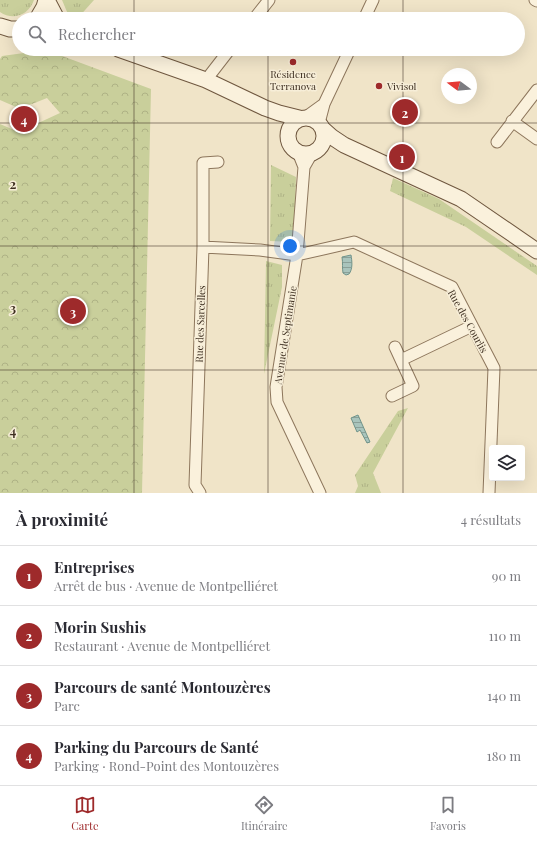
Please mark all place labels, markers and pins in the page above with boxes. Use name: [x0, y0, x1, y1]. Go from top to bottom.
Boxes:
marker: Résidence Terranova: [288, 57, 298, 67]
place label: Résidence Terranova: [270, 67, 316, 93]
place label: Vivisol: [386, 79, 417, 93]
marker: Vivisol: [374, 81, 384, 91]
pin: 2: [392, 97, 418, 127]
pin: 4: [11, 104, 37, 134]
pin: 1: [389, 142, 415, 172]
pin: 3: [60, 296, 86, 326]

